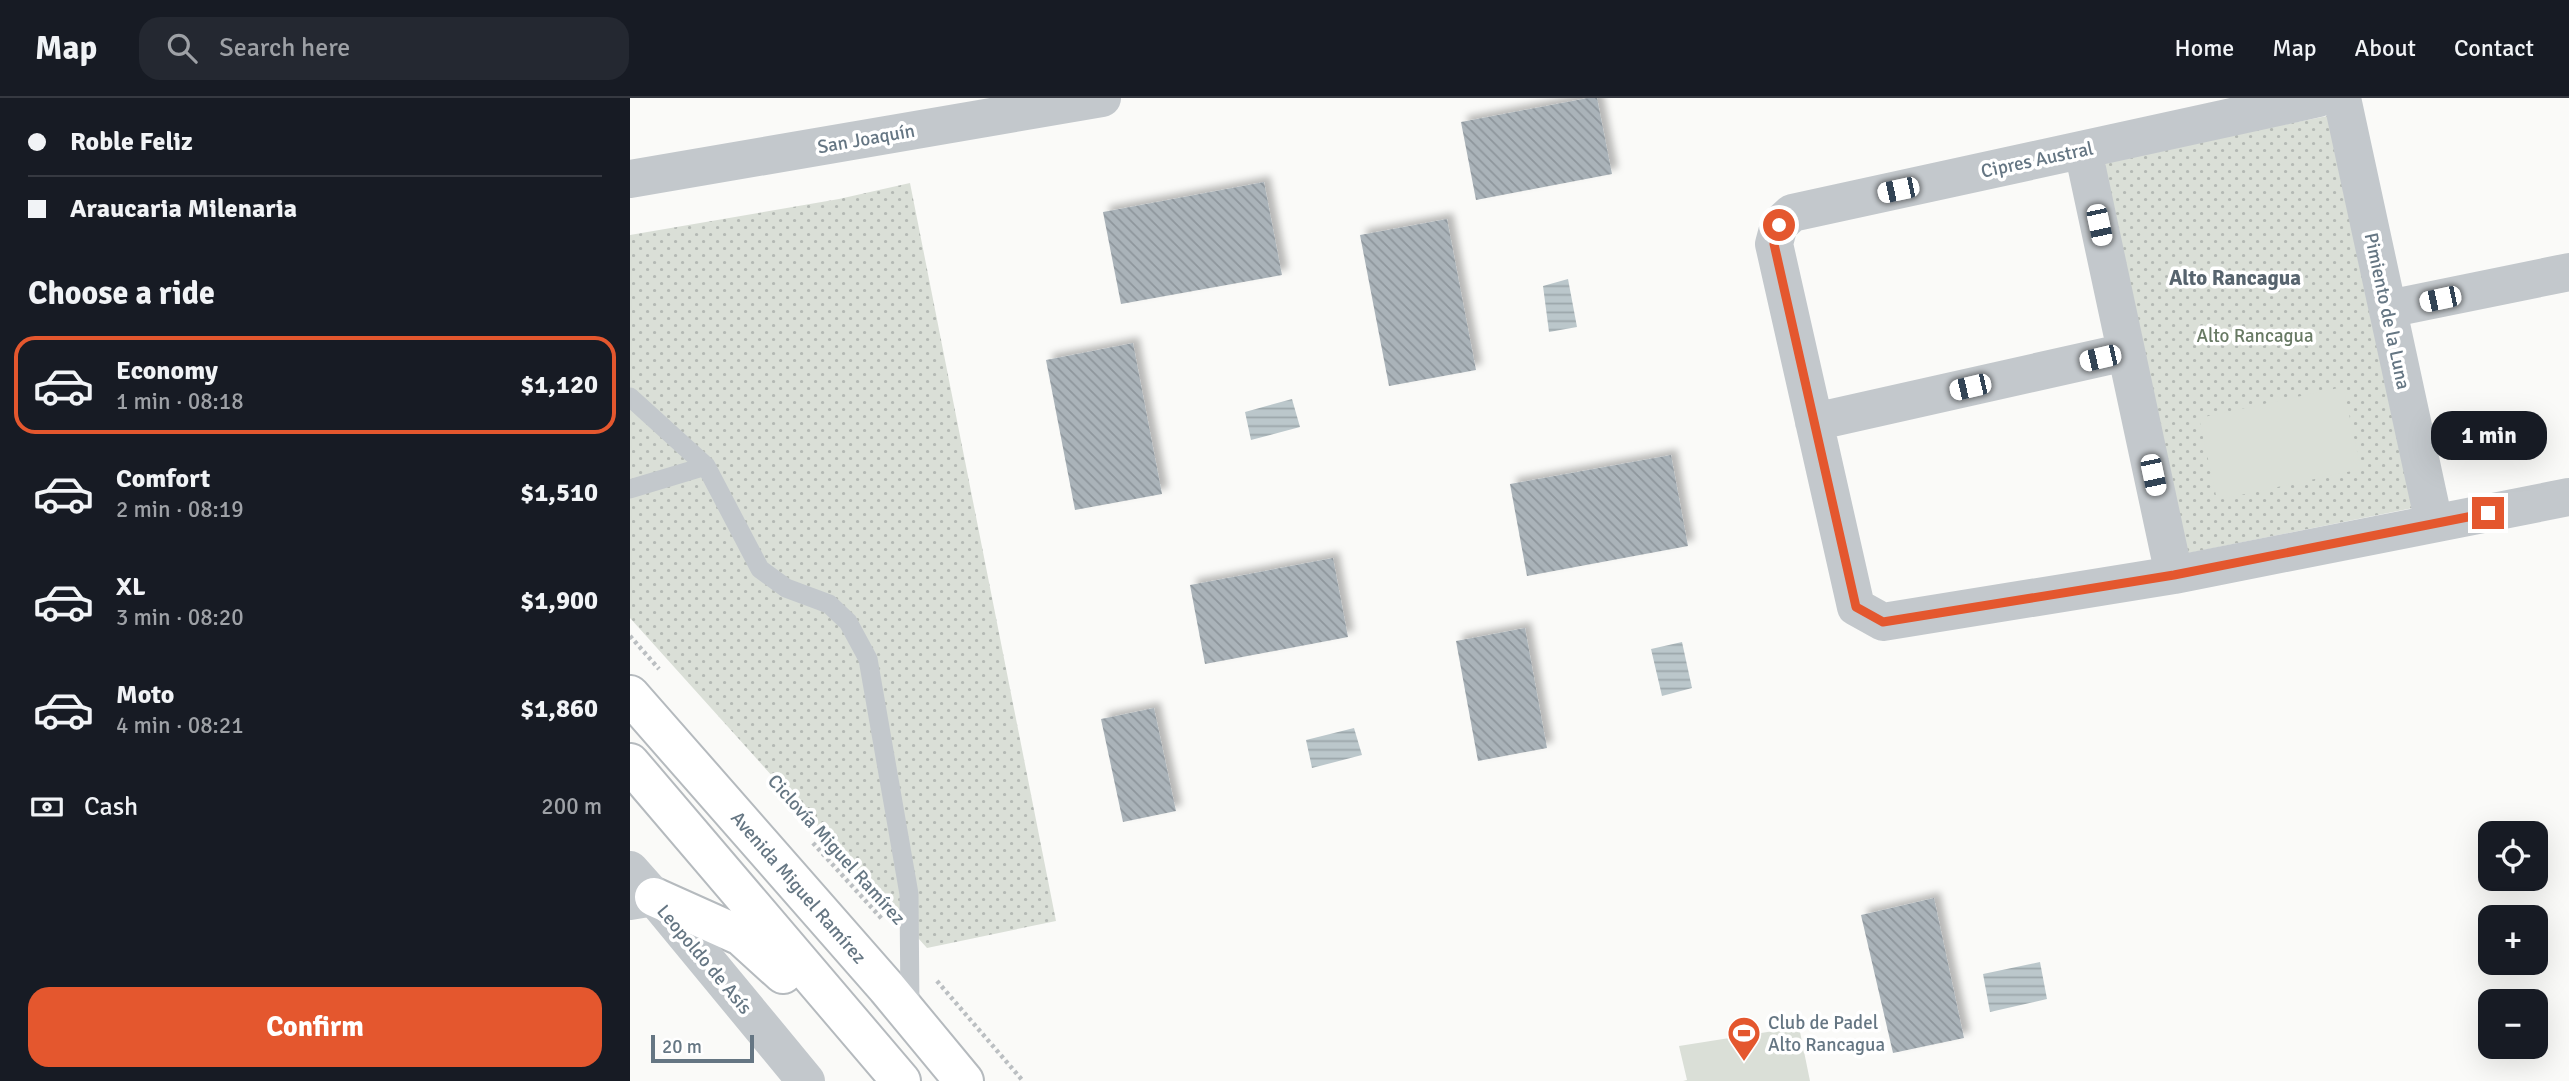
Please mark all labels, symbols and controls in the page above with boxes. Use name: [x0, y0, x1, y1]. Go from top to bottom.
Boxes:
search box: [139, 17, 629, 80]
text: Map: [35, 28, 97, 69]
icon: search: [163, 29, 201, 67]
text: Search here: [219, 32, 350, 64]
text: Home: [2174, 33, 2234, 63]
text: Map: [2272, 33, 2317, 63]
text: About: [2355, 33, 2416, 63]
text: Contact: [2454, 33, 2534, 63]
street label: San Joaquín: [816, 119, 917, 159]
text: Roble Feliz: [70, 126, 193, 158]
street label: Cipres Austral: [1979, 136, 2096, 184]
car: [1876, 175, 1921, 205]
text: Araucaria Milenaria: [70, 193, 297, 225]
car: [2085, 202, 2114, 248]
route start: [1763, 209, 1795, 241]
street label: Pimiento de la Luna: [2359, 231, 2415, 392]
district label: Alto Rancagua: [2169, 265, 2301, 291]
text: Choose a ride: [28, 274, 215, 313]
car: [2418, 284, 2463, 314]
park label: Alto Rancagua: [2196, 324, 2314, 348]
car: [2078, 343, 2123, 373]
icon: car: [32, 354, 95, 417]
text: Economy: [116, 355, 218, 387]
text: $1,120: [520, 369, 598, 401]
car: [1948, 372, 1993, 402]
text: 1 min · 08:18: [116, 387, 244, 416]
callout: 1 min: [2430, 412, 2546, 460]
text: 1 min: [2461, 421, 2517, 450]
car: [2139, 452, 2168, 498]
icon: car: [32, 462, 95, 525]
text: Comfort: [116, 463, 210, 495]
text: $1,510: [520, 477, 598, 509]
text: 2 min · 08:19: [116, 495, 244, 524]
route end: [2472, 497, 2504, 529]
icon: car: [32, 570, 95, 633]
text: XL: [116, 571, 146, 603]
text: $1,900: [520, 585, 598, 617]
text: 3 min · 08:20: [116, 603, 244, 632]
icon: car: [32, 678, 95, 741]
text: Moto: [116, 679, 174, 711]
text: $1,860: [520, 693, 598, 725]
text: 4 min · 08:21: [116, 711, 244, 740]
street label: Ciclovía Miguel Ramírez: [762, 769, 910, 930]
icon: cash: [28, 788, 66, 826]
text: Cash: [84, 791, 138, 823]
text: 200 m: [541, 792, 602, 821]
street label: Avenida Miguel Ramírez: [725, 806, 871, 969]
map controls: [2478, 821, 2548, 1059]
button: locate: [2478, 821, 2548, 891]
street label: Leopoldo de Asís: [651, 900, 757, 1019]
button: +: [2478, 905, 2548, 975]
button: Confirm: [28, 987, 602, 1067]
button: −: [2478, 989, 2548, 1059]
place label: Club de Padel Alto Rancagua: [1768, 1011, 1885, 1057]
sports icon: Club de Padel Alto Rancagua: [1725, 1014, 1763, 1063]
scale bar: [651, 1032, 754, 1064]
text: 20 m: [662, 1035, 702, 1059]

